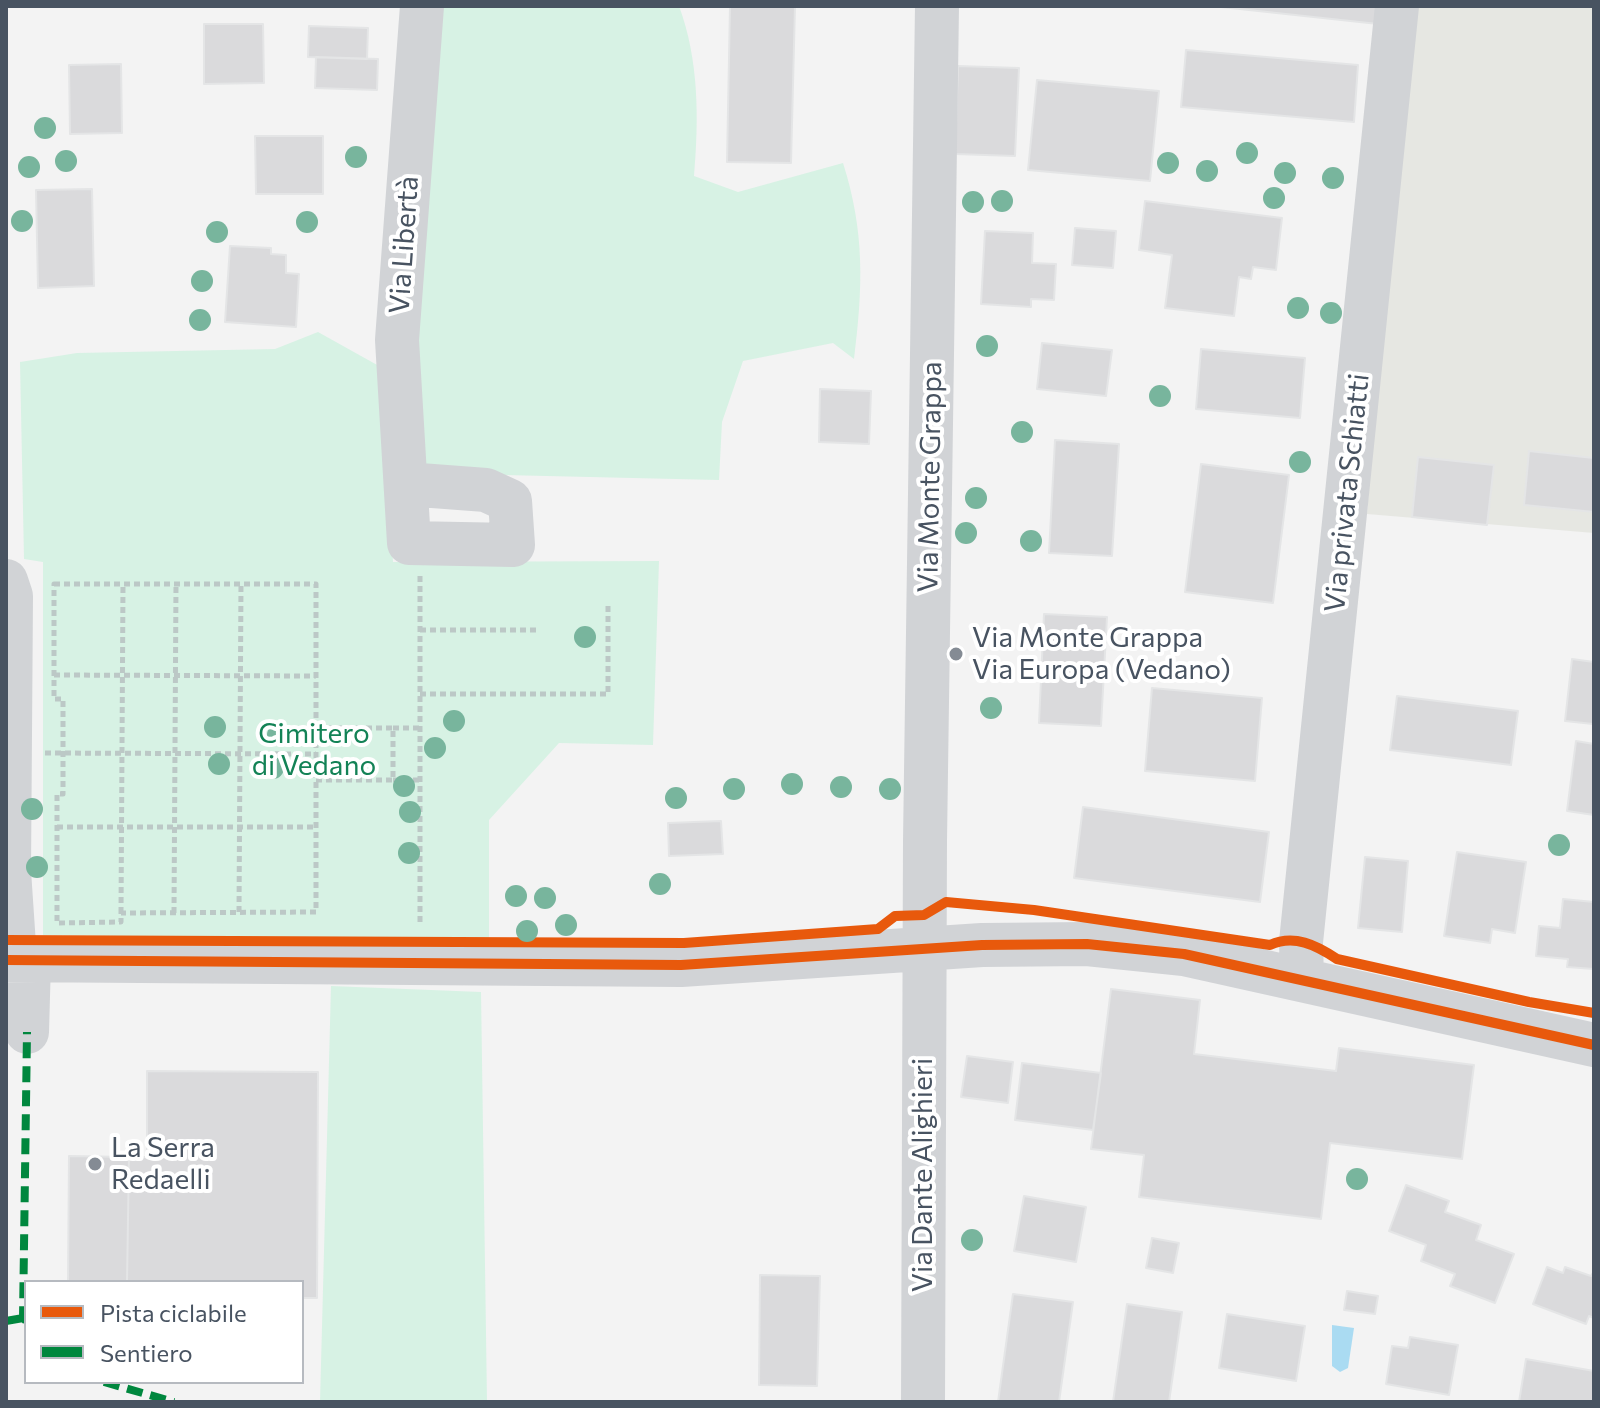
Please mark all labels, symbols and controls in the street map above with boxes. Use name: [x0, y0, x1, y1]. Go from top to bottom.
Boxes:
street label: Via Libertà: [382, 175, 426, 315]
street label: Via Monte Grappa: [911, 361, 949, 593]
street label: Via privata Schiatti: [1318, 372, 1376, 614]
place label: Via Monte Grappa Via Europa (Vedano): [972, 621, 1231, 687]
marker: Via Monte Grappa Via Europa (Vedano): [947, 645, 965, 663]
park label: Cimitero di Vedano: [252, 717, 376, 783]
street label: Via Dante Alighieri: [906, 1058, 940, 1292]
place label: La Serra Redaelli: [111, 1131, 215, 1197]
marker: La Serra Redaelli: [86, 1155, 104, 1173]
legend: [24, 1280, 304, 1384]
text: Pista ciclabile: [100, 1298, 247, 1327]
text: Sentiero: [100, 1338, 193, 1367]

